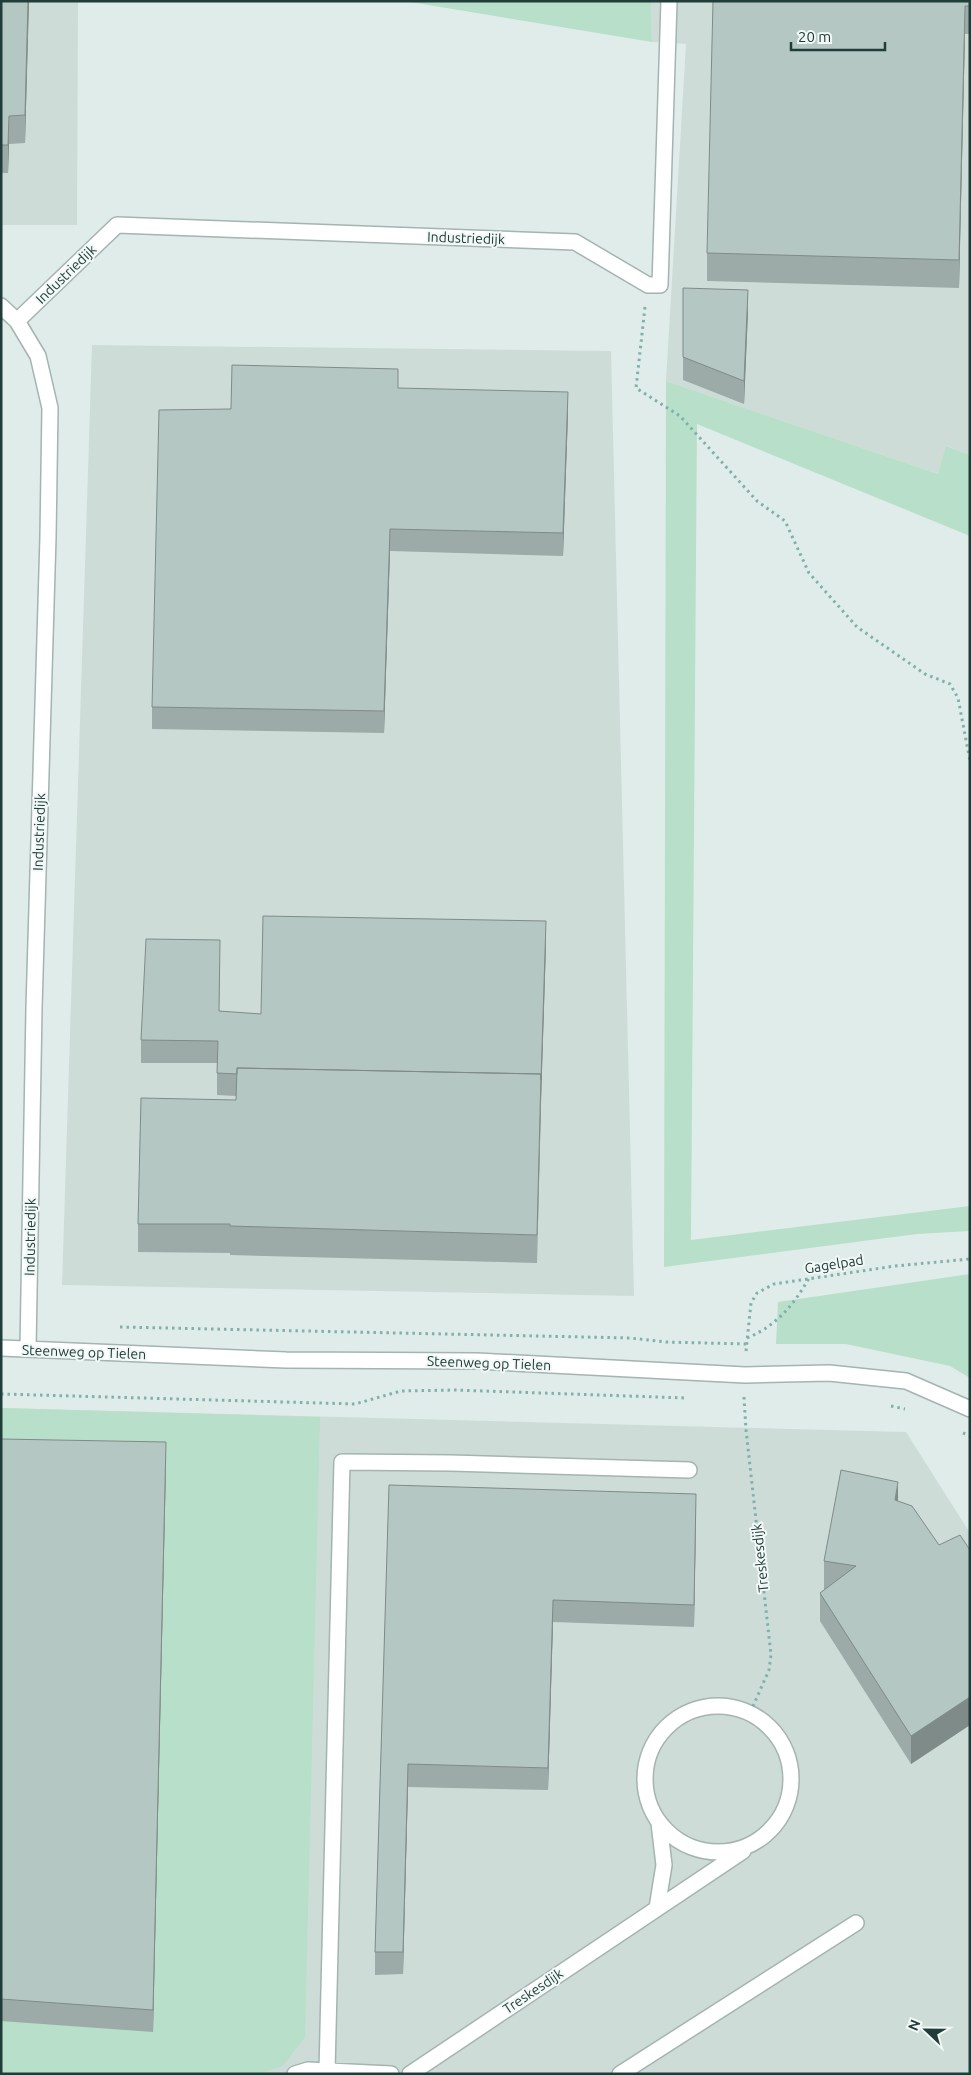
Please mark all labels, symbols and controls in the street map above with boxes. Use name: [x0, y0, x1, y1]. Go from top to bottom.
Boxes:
scale bar: [791, 20, 885, 52]
text: 20 m: [798, 28, 831, 45]
street label: Industriedijk: [427, 229, 505, 247]
street label: Industriedijk: [32, 241, 100, 307]
street label: Industriedijk: [30, 793, 48, 871]
street label: Industriedijk: [21, 1198, 39, 1276]
street label: Gagelpad: [803, 1251, 865, 1277]
street label: Steenweg op Tielen: [22, 1342, 146, 1362]
street label: Steenweg op Tielen: [427, 1353, 551, 1373]
street label: Treskesdijk: [748, 1523, 772, 1593]
street label: Treskesdijk: [500, 1965, 566, 2017]
north arrow: [901, 2005, 951, 2055]
text: N: [905, 2017, 923, 2033]

